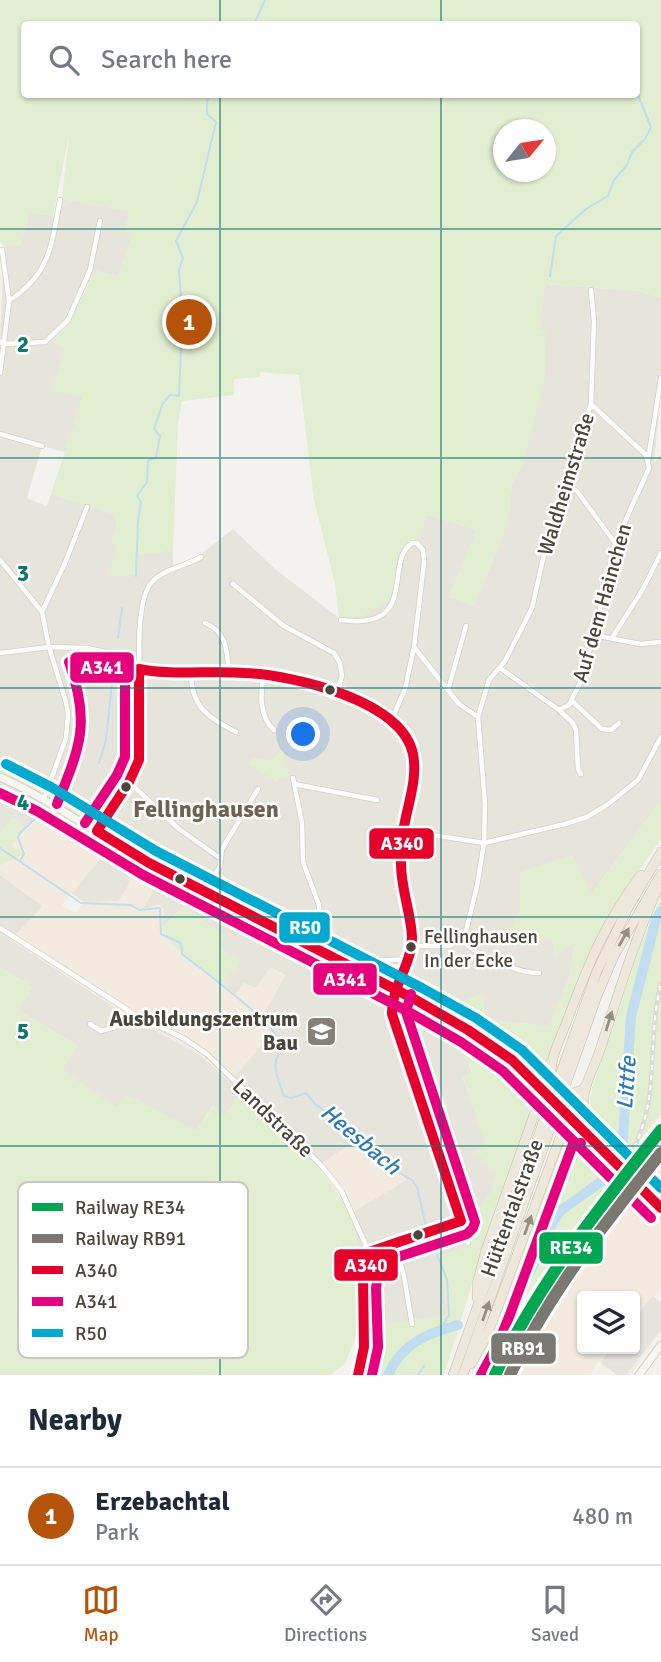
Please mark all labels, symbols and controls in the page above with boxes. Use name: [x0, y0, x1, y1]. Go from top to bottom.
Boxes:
search box: [21, 21, 640, 98]
icon: search: [45, 41, 83, 79]
text: Search here: [101, 44, 232, 76]
north arrow: [493, 119, 556, 182]
pin: 1: [166, 296, 212, 348]
text: 2: [17, 330, 29, 359]
street label: Waldheimstraße: [532, 410, 600, 558]
street label: Auf dem Hainchen: [567, 521, 637, 685]
text: 3: [17, 559, 29, 588]
line badge: A341: [69, 651, 135, 684]
text: A341: [81, 656, 123, 680]
unlabelled marker: [323, 683, 337, 697]
your location: [286, 717, 320, 751]
unlabelled marker: [119, 780, 133, 794]
text: 4: [17, 788, 29, 817]
district label: Fellinghausen: [133, 794, 279, 824]
line badge: A340: [368, 827, 435, 860]
text: A340: [381, 832, 423, 856]
unlabelled marker: [173, 872, 187, 886]
line badge: R50: [278, 911, 331, 944]
text: R50: [289, 916, 321, 940]
place label: Fellinghausen In der Ecke: [424, 925, 538, 973]
one-way arrow: [618, 927, 630, 947]
marker: Fellinghausen In der Ecke: [404, 940, 418, 954]
line badge: A341: [312, 962, 378, 996]
text: A341: [324, 968, 366, 992]
place label: Ausbildungszentrum Bau: [109, 1006, 298, 1056]
one-way arrow: [604, 1011, 615, 1032]
school or university icon: Ausbildungszentrum Bau: [304, 1014, 338, 1048]
text: 5: [17, 1017, 29, 1046]
water label: Littfe: [610, 1054, 643, 1111]
street label: Landstraße: [227, 1073, 319, 1163]
water label: Heesbach: [315, 1098, 408, 1182]
street label: Hüttentalstraße: [475, 1136, 549, 1280]
legend: [18, 1182, 248, 1358]
text: Railway RE34: [75, 1196, 185, 1220]
one-way arrow: [522, 1215, 533, 1236]
text: Railway RB91: [75, 1227, 186, 1251]
unlabelled marker: [411, 1228, 425, 1242]
line badge: RE34: [538, 1231, 604, 1265]
text: RE34: [549, 1236, 593, 1260]
line badge: A340: [333, 1248, 399, 1282]
text: A340: [345, 1254, 387, 1278]
text: A340: [75, 1259, 117, 1283]
text: A341: [75, 1290, 117, 1314]
map controls: [577, 1291, 640, 1354]
button: layers: [577, 1291, 640, 1354]
one-way arrow: [480, 1300, 491, 1321]
text: R50: [75, 1322, 107, 1346]
line badge: RB91: [490, 1332, 557, 1365]
text: RB91: [501, 1337, 545, 1361]
text: Nearby: [28, 1402, 122, 1439]
text: Erzebachtal: [95, 1486, 230, 1518]
text: 1: [45, 1502, 57, 1531]
text: 480 m: [572, 1502, 633, 1531]
text: Park: [95, 1518, 139, 1547]
tab: Map: [82, 1581, 120, 1647]
tab: Directions: [284, 1581, 367, 1647]
tab: Saved: [531, 1581, 579, 1647]

